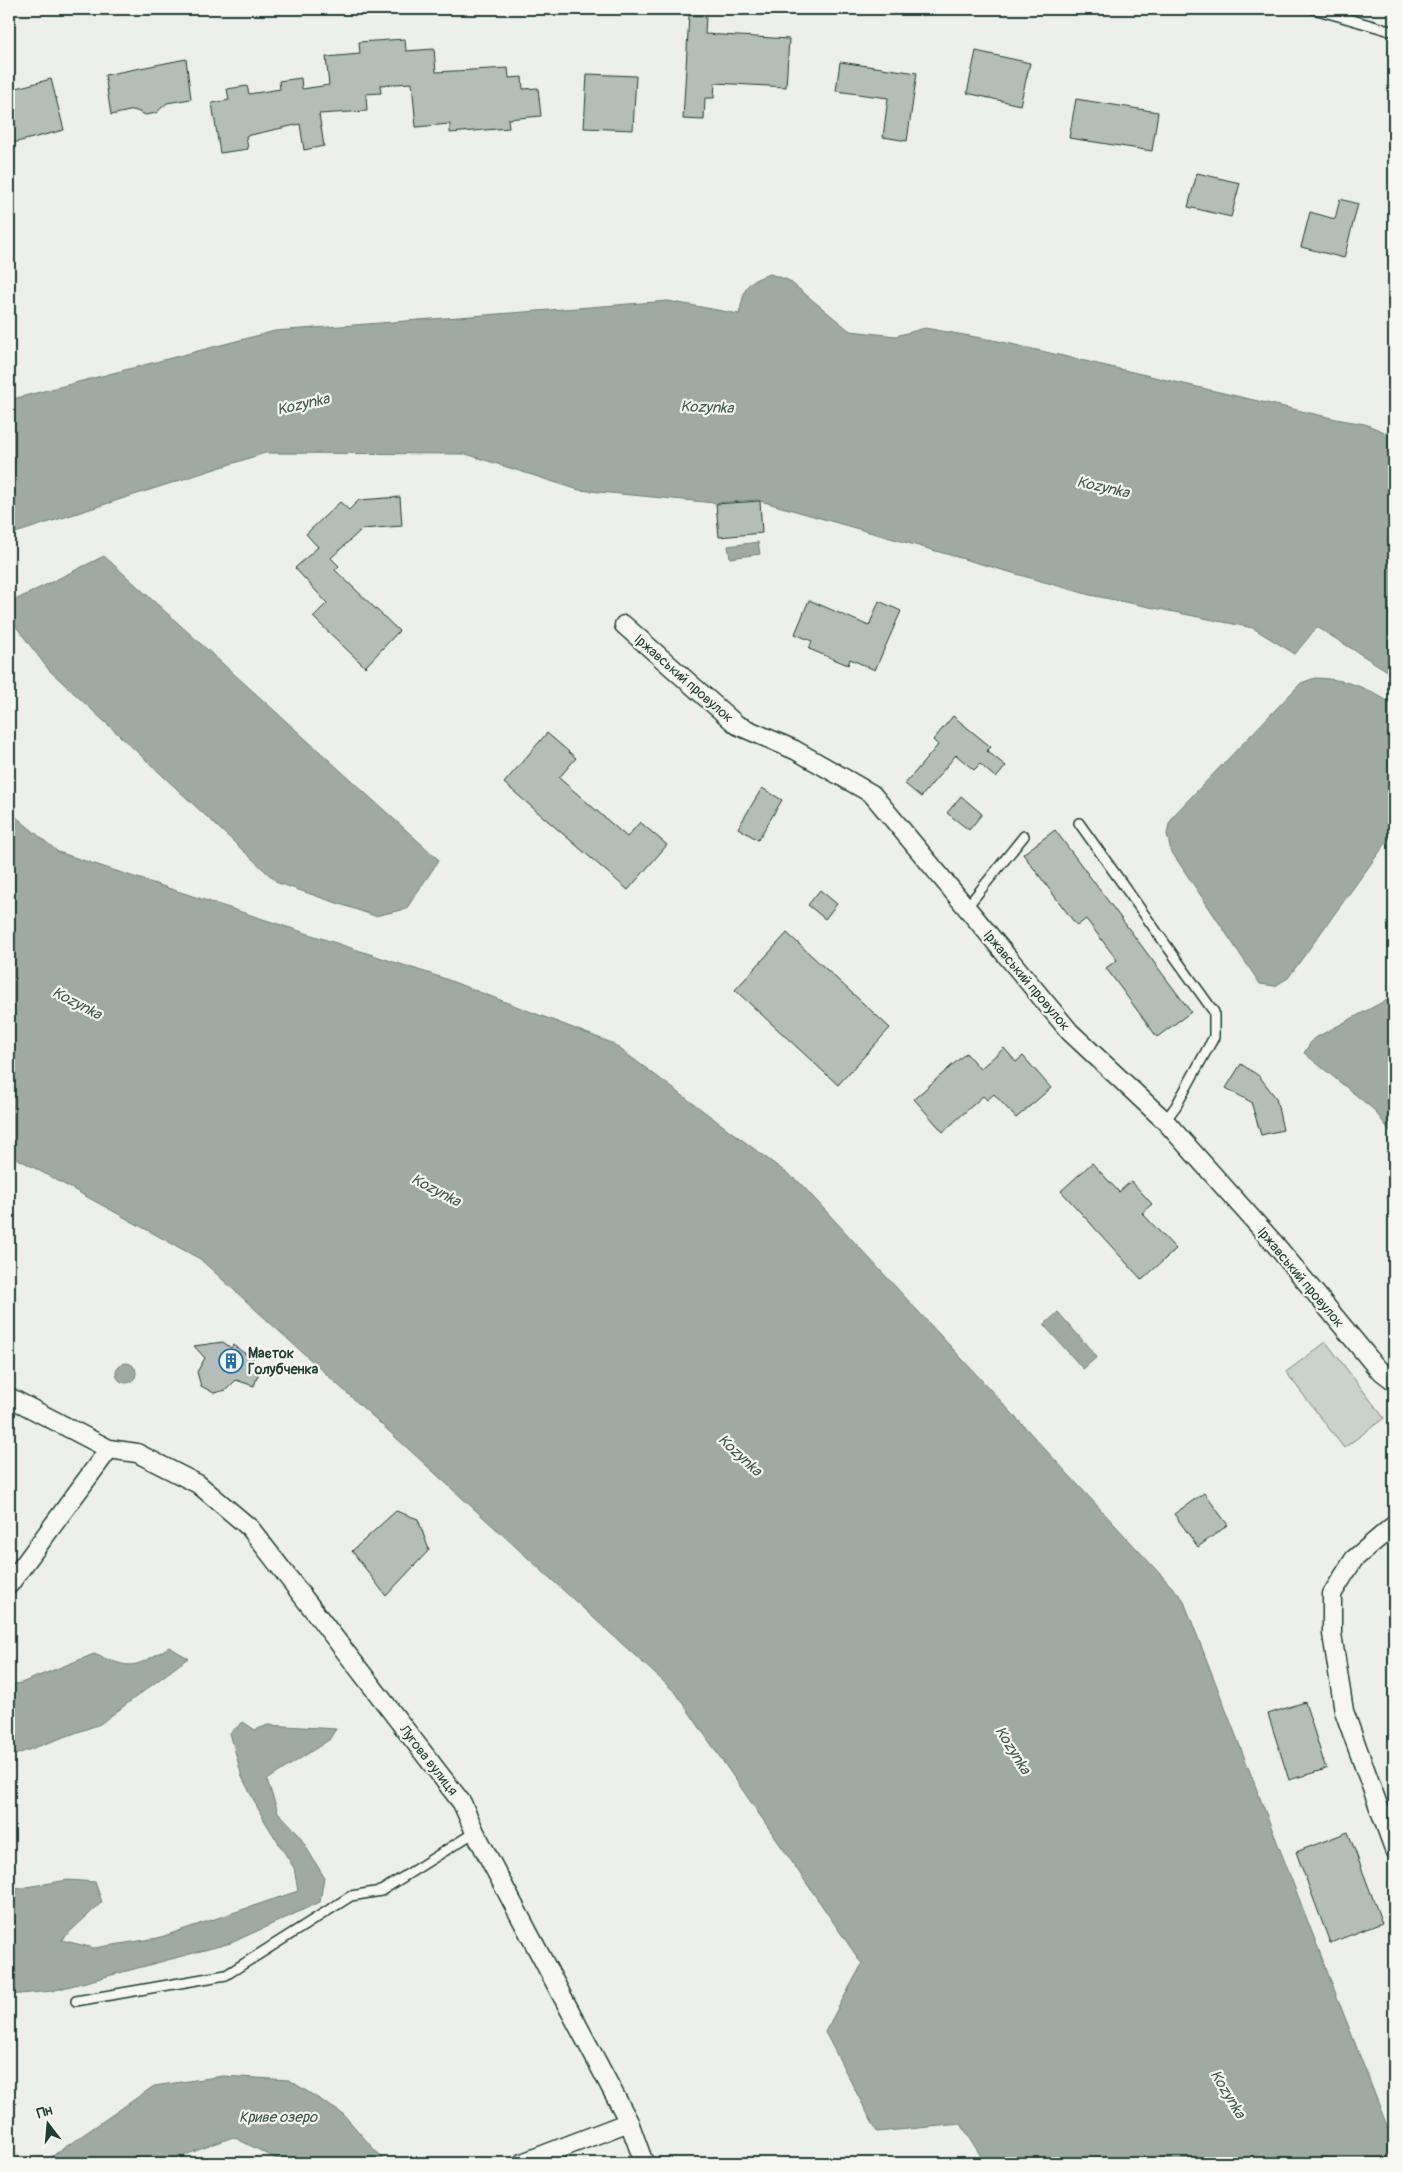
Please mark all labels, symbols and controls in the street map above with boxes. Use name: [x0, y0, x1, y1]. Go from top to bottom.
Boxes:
water label: Kozynka: [275, 389, 332, 420]
water label: Kozynka: [680, 397, 735, 418]
water label: Kozynka: [1075, 472, 1132, 503]
street label: Іржавський провулок: [631, 631, 737, 726]
street label: Іржавський провулок: [980, 927, 1074, 1034]
water label: Kozynka: [49, 983, 106, 1025]
water label: Kozynka: [408, 1170, 465, 1212]
street label: Іржавський провулок: [1254, 1224, 1348, 1331]
place label: Маєток Голубченка: [248, 1345, 319, 1378]
building icon: Маєток Голубченка: [218, 1348, 244, 1374]
water label: Kozynka: [714, 1430, 766, 1481]
street label: Лугова вулиця: [395, 1721, 461, 1799]
water label: Kozynka: [990, 1723, 1035, 1779]
water label: Kozynka: [1206, 2067, 1250, 2123]
north arrow: [22, 2100, 72, 2150]
text: Пн: [35, 2102, 54, 2122]
water label: Криве озеро: [239, 2108, 318, 2127]

